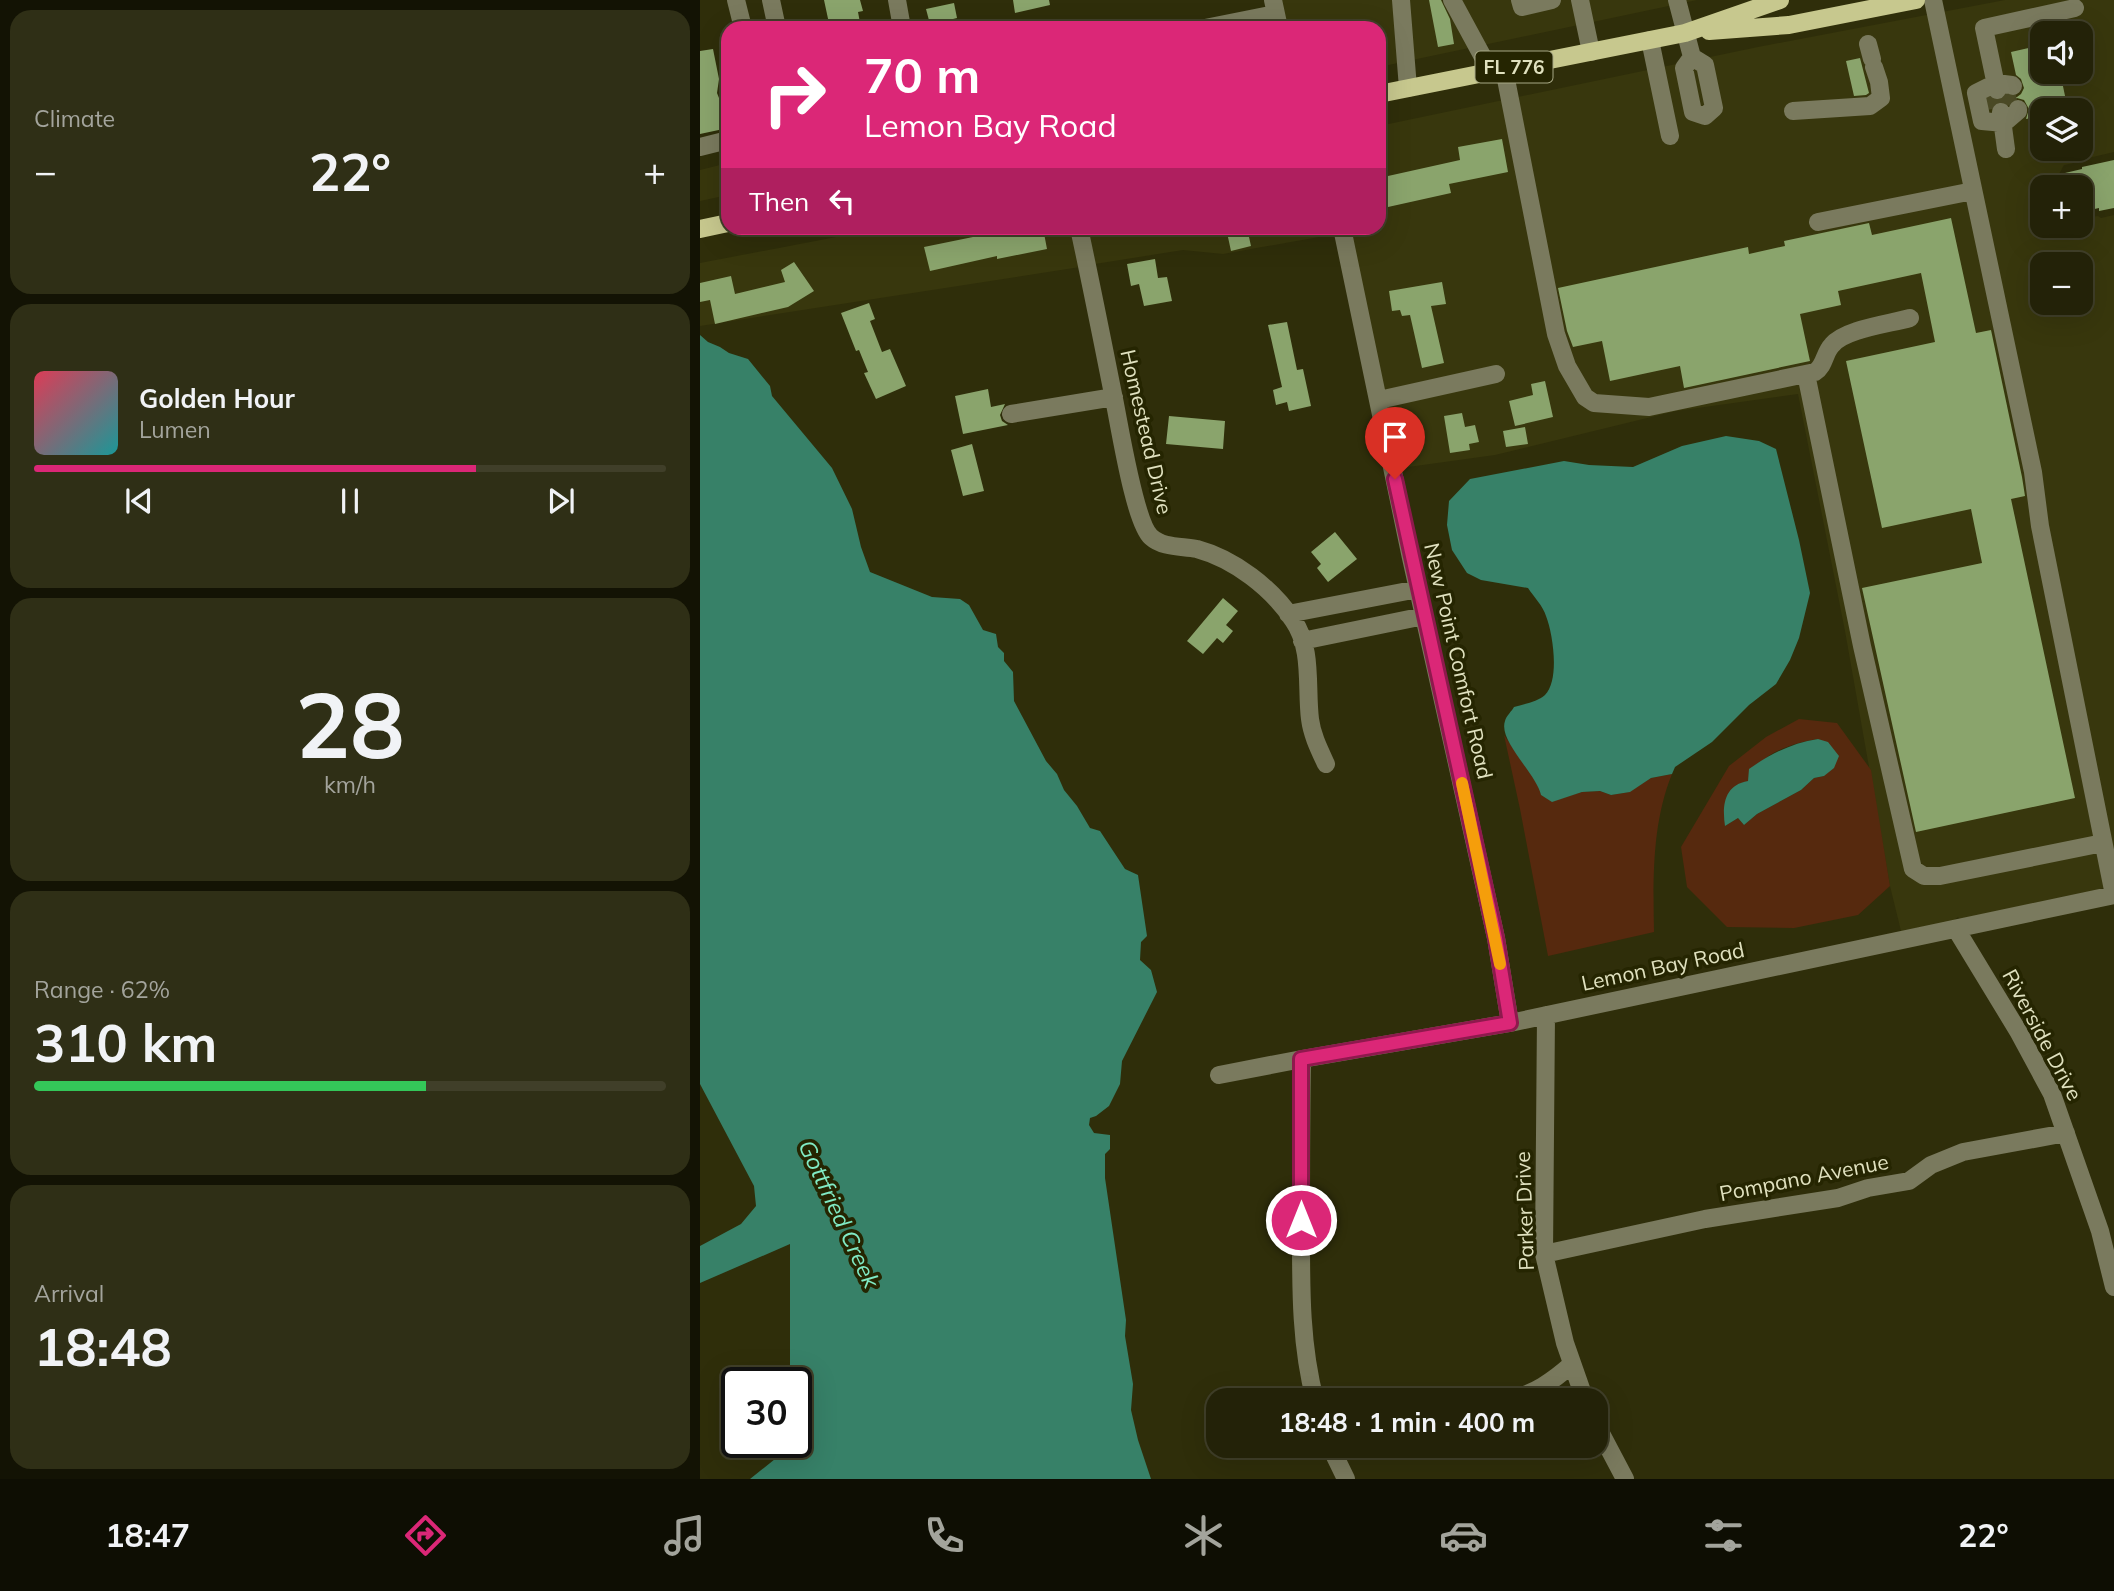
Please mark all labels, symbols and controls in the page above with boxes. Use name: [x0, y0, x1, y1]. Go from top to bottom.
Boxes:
map controls: [2030, 21, 2093, 315]
button: sound: [2030, 21, 2093, 84]
text: 70 m: [864, 44, 980, 105]
icon: right: [749, 49, 840, 140]
road number: FL 776: [1476, 52, 1552, 82]
button: layers: [2030, 98, 2093, 161]
text: Climate: [34, 104, 115, 133]
text: Lemon Bay Road: [864, 105, 1117, 145]
text: 22°: [309, 139, 391, 204]
text: −: [34, 147, 57, 195]
text: +: [643, 147, 666, 195]
button: +: [2030, 175, 2093, 238]
icon: left: [823, 182, 861, 220]
text: Then: [749, 185, 809, 218]
button: −: [2030, 252, 2093, 315]
street label: Homestead Drive: [1115, 347, 1179, 517]
text: Golden Hour: [139, 382, 295, 415]
pin: [1365, 407, 1425, 479]
text: Lumen: [139, 415, 211, 444]
icon: arrive: [1376, 418, 1414, 456]
icon: previous: [120, 482, 158, 520]
icon: pause: [331, 482, 369, 520]
icon: next: [542, 482, 580, 520]
street label: New Point Comfort Road: [1419, 540, 1499, 781]
text: 28: [295, 667, 405, 781]
text: km/h: [324, 770, 376, 799]
street label: Lemon Bay Road: [1579, 936, 1747, 996]
street label: Riverside Drive: [1997, 964, 2088, 1105]
text: Range · 62%: [34, 975, 170, 1004]
text: 310 km: [34, 1010, 217, 1075]
water label: Gottfried Creek: [792, 1135, 887, 1294]
street label: Pompano Avenue: [1717, 1148, 1891, 1206]
street label: Parker Drive: [1509, 1151, 1539, 1271]
position arrow: [1264, 1183, 1338, 1257]
text: Arrival: [34, 1279, 104, 1308]
text: 18:48: [34, 1314, 172, 1379]
speed limit sign: 30: [721, 1367, 812, 1458]
text: 18:48 · 1 min · 400 m: [1279, 1406, 1535, 1439]
icon: directions: [401, 1511, 450, 1560]
icon: music: [660, 1511, 709, 1560]
icon: phone: [920, 1511, 969, 1560]
icon: climate: [1179, 1511, 1228, 1560]
icon: car: [1439, 1511, 1488, 1560]
icon: filters: [1699, 1511, 1748, 1560]
text: 18:47: [105, 1515, 190, 1555]
text: 22°: [1958, 1515, 2009, 1555]

